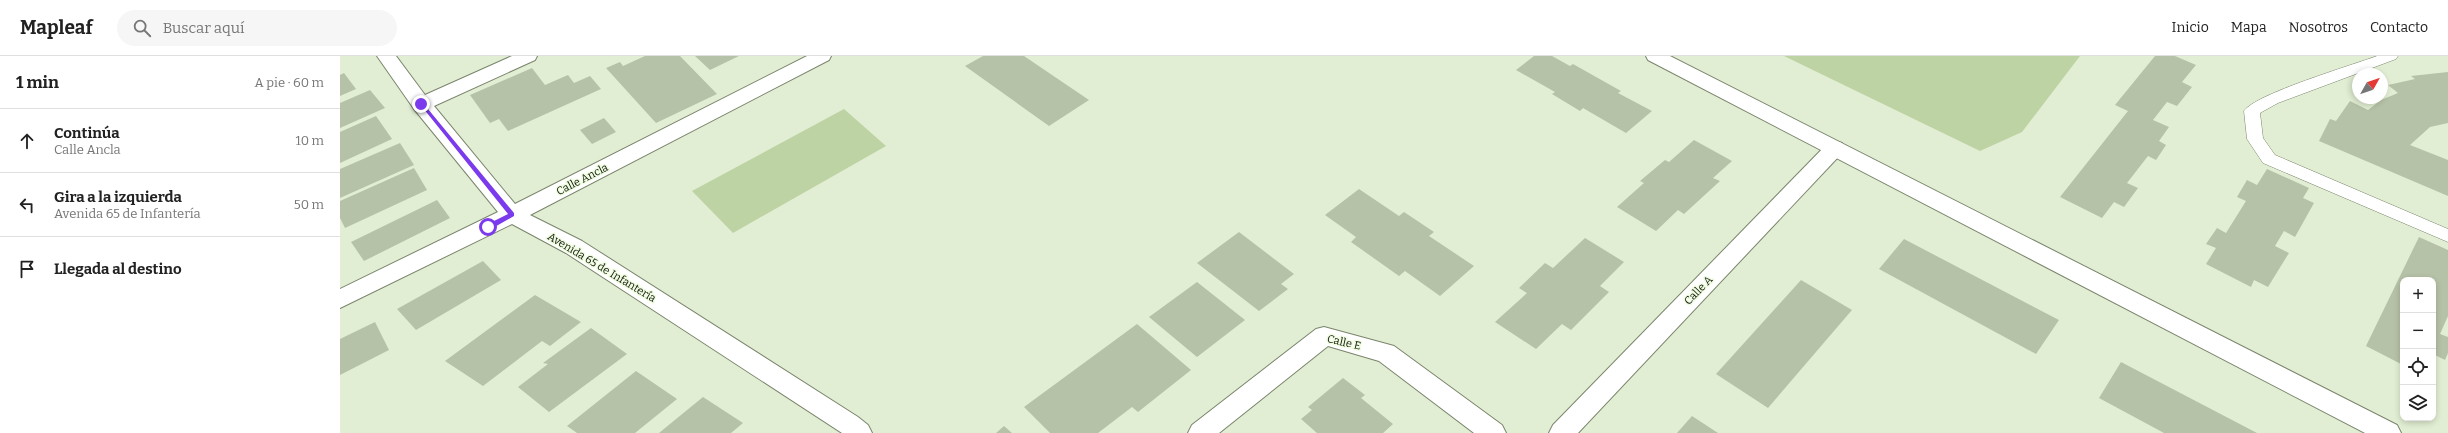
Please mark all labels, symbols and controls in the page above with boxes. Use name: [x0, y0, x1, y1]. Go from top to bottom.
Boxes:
search box: [117, 10, 397, 46]
text: Mapleaf: [20, 16, 93, 39]
icon: search: [131, 17, 153, 39]
text: Buscar aquí: [163, 19, 244, 37]
text: Inicio: [2172, 19, 2209, 36]
text: Mapa: [2231, 19, 2267, 36]
text: Nosotros: [2289, 19, 2348, 36]
text: Contacto: [2370, 19, 2428, 36]
north arrow: [2352, 68, 2388, 104]
text: 1 min: [16, 72, 59, 93]
text: A pie · 60 m: [255, 75, 324, 90]
route end: [412, 95, 430, 113]
text: Continúa: [54, 124, 120, 142]
icon: ahead: [16, 130, 38, 152]
text: 10 m: [295, 133, 324, 148]
text: Calle Ancla: [54, 142, 121, 157]
street label: Calle Ancla: [554, 161, 610, 198]
text: Gira a la izquierda: [54, 188, 182, 206]
icon: left: [16, 194, 38, 216]
text: 50 m: [294, 197, 324, 212]
text: Avenida 65 de Infantería: [54, 206, 201, 221]
route start: [479, 218, 497, 236]
street label: Avenida 65 de Infantería: [545, 230, 658, 305]
icon: arrive: [16, 258, 38, 280]
text: Llegada al destino: [54, 260, 182, 278]
street label: Calle A: [1681, 273, 1715, 308]
map controls: [2400, 277, 2436, 421]
button: +: [2400, 277, 2436, 313]
button: −: [2400, 313, 2436, 349]
street label: Calle E: [1326, 332, 1362, 353]
button: locate: [2400, 349, 2436, 385]
button: layers: [2400, 385, 2436, 421]

